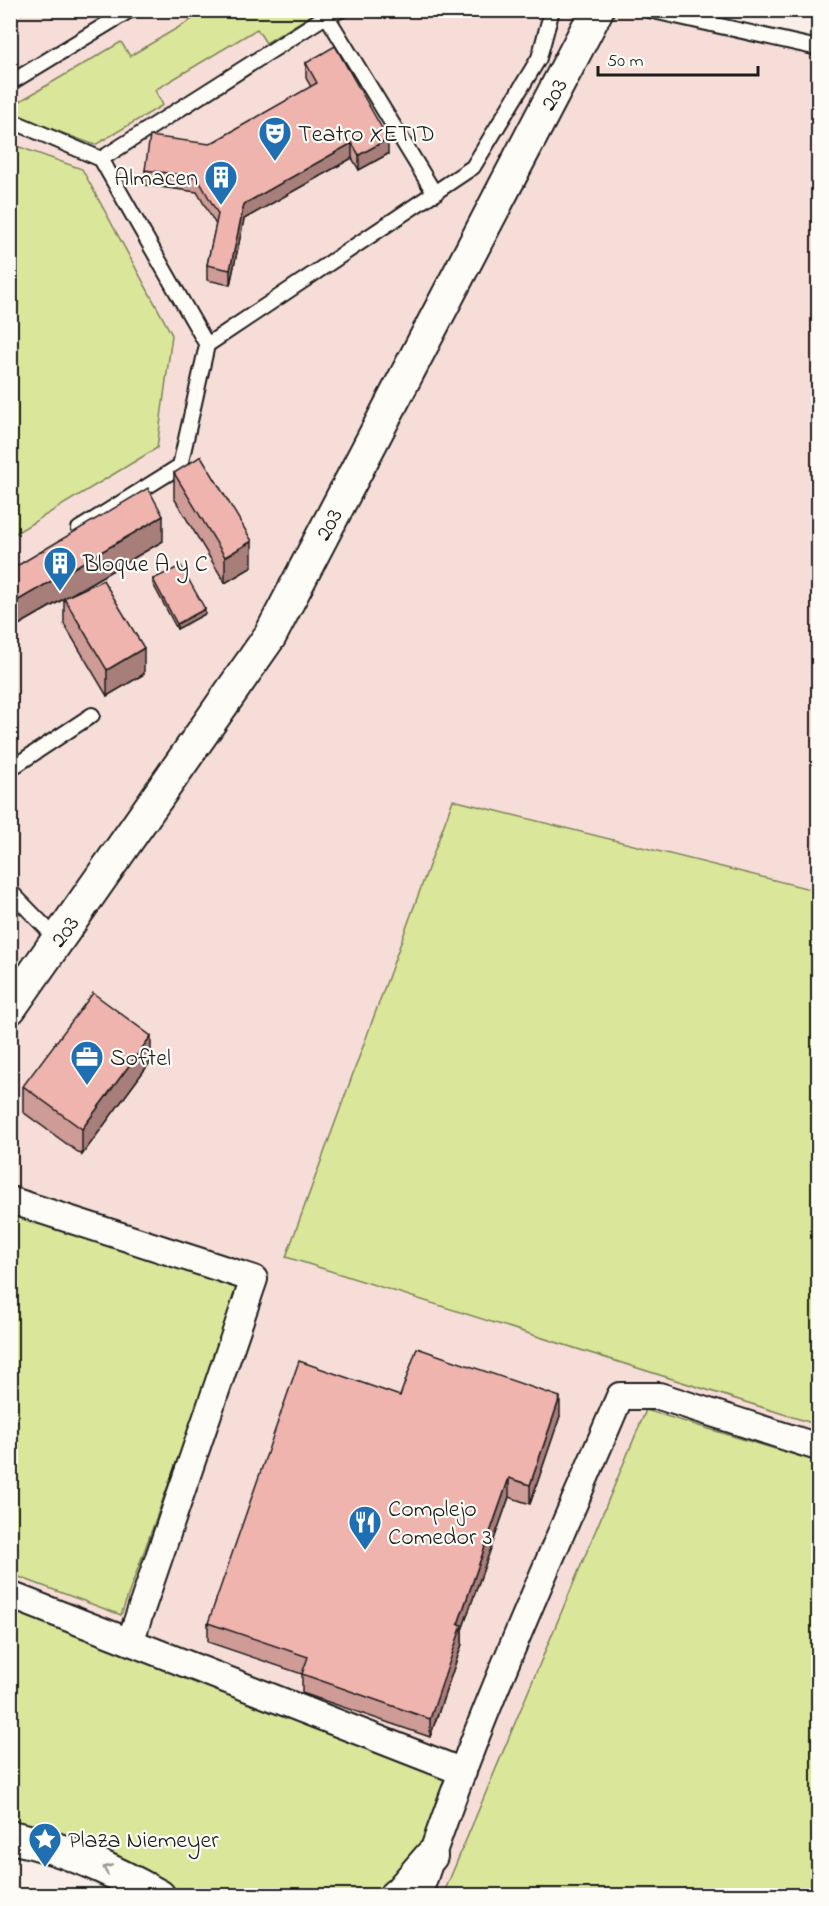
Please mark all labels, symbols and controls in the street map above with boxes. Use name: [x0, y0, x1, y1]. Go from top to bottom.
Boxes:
scale bar: [598, 39, 758, 77]
text: 50 m: [607, 49, 644, 75]
street label: 203: [532, 73, 578, 118]
theatre icon: Teatro XETID: [257, 115, 293, 162]
place label: Teatro XETID: [298, 118, 435, 153]
building icon: Almacen: [203, 159, 239, 206]
place label: Almacen: [114, 162, 198, 197]
street label: 203: [307, 503, 353, 548]
building icon: Bloque A y C: [42, 545, 78, 592]
place label: Bloque A y C: [82, 548, 208, 584]
street label: 203: [42, 909, 90, 956]
office icon: Softel: [69, 1039, 105, 1086]
place label: Softel: [110, 1042, 171, 1077]
place label: Complejo Comedor 3: [388, 1493, 492, 1556]
restaurant icon: Complejo Comedor 3: [347, 1504, 383, 1551]
place icon: Plaza Niemeyer: [27, 1821, 63, 1868]
place label: Plaza Niemeyer: [68, 1824, 219, 1860]
one-way arrow: [103, 1864, 114, 1876]

